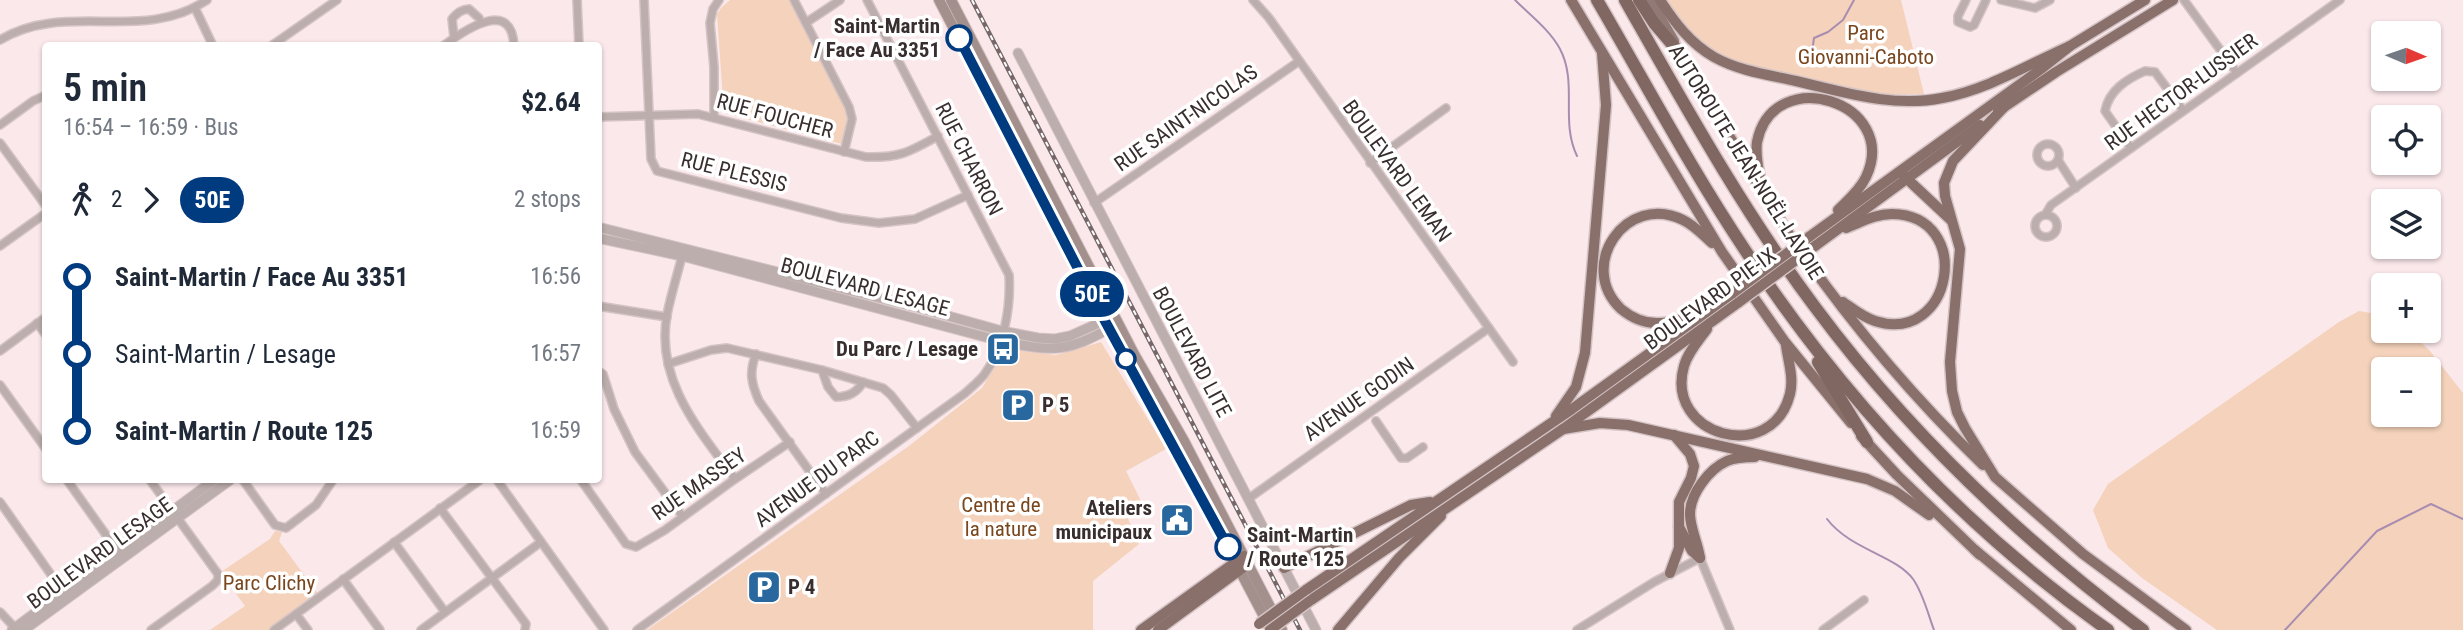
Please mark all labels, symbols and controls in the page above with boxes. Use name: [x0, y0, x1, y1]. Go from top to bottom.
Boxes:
place label: Saint-Martin / Face Au 3351: [813, 14, 940, 62]
park label: Parc Giovanni-Caboto: [1798, 21, 1934, 69]
north arrow: [2371, 21, 2441, 91]
map controls: [2371, 21, 2441, 427]
marker: Saint-Martin / Face Au 3351: [946, 25, 972, 51]
street label: RUE HECTOR-LUSSIER: [2100, 29, 2262, 155]
street label: AUTOROUTE JEAN-NOËL-LAVOIE: [1664, 40, 1828, 284]
street label: RUE SAINT-NICOLAS: [1110, 60, 1262, 176]
text: 5 min: [63, 66, 147, 110]
text: $2.64: [521, 87, 581, 117]
street label: RUE FOUCHER: [714, 89, 836, 143]
street label: BOULEVARD LEMAN: [1338, 96, 1456, 246]
street label: RUE CHARRON: [930, 99, 1008, 219]
button: locate: [2371, 105, 2441, 175]
text: 16:54 – 16:59 · Bus: [63, 114, 239, 141]
street label: RUE PLESSIS: [679, 147, 789, 197]
icon: walk: [63, 181, 101, 219]
icon: forward: [132, 181, 170, 219]
text: 2: [111, 186, 122, 213]
text: 50E: [194, 186, 230, 214]
text: 2 stops: [514, 186, 581, 213]
button: layers: [2371, 189, 2441, 259]
street label: BOULEVARD PIE-IX: [1639, 243, 1781, 355]
street label: BOULEVARD LESAGE: [778, 253, 952, 321]
text: Saint-Martin / Face Au 3351: [115, 262, 408, 292]
text: 16:56: [530, 263, 581, 290]
line badge: 50E: [1052, 271, 1132, 317]
button: +: [2371, 273, 2441, 343]
text: 50E: [1074, 280, 1110, 308]
street label: BOULEVARD LITE: [1148, 283, 1236, 421]
bus stop icon: Du Parc / Lesage: [984, 330, 1022, 368]
place label: Du Parc / Lesage: [836, 337, 978, 361]
text: Saint-Martin / Lesage: [115, 339, 336, 369]
text: 16:57: [530, 340, 581, 367]
unlabelled marker: [1116, 349, 1136, 369]
street label: AVENUE GODIN: [1299, 352, 1419, 446]
button: −: [2371, 357, 2441, 427]
parking icon: P 5: [999, 386, 1037, 424]
place label: P 5: [1042, 393, 1069, 417]
text: Saint-Martin / Route 125: [115, 416, 373, 446]
text: 16:59: [530, 417, 581, 444]
street label: AVENUE DU PARC: [750, 426, 884, 532]
street label: RUE MASSEY: [647, 443, 751, 525]
street label: BOULEVARD LESAGE: [23, 492, 177, 614]
park label: Centre de la nature: [961, 493, 1041, 541]
place label: Ateliers municipaux: [1055, 496, 1153, 544]
public building icon: Ateliers municipaux: [1158, 501, 1196, 539]
place label: Saint-Martin / Route 125: [1246, 523, 1353, 571]
marker: Saint-Martin / Route 125: [1215, 534, 1241, 560]
parking icon: P 4: [745, 568, 783, 606]
park label: Parc Clichy: [223, 571, 315, 595]
place label: P 4: [788, 575, 815, 599]

